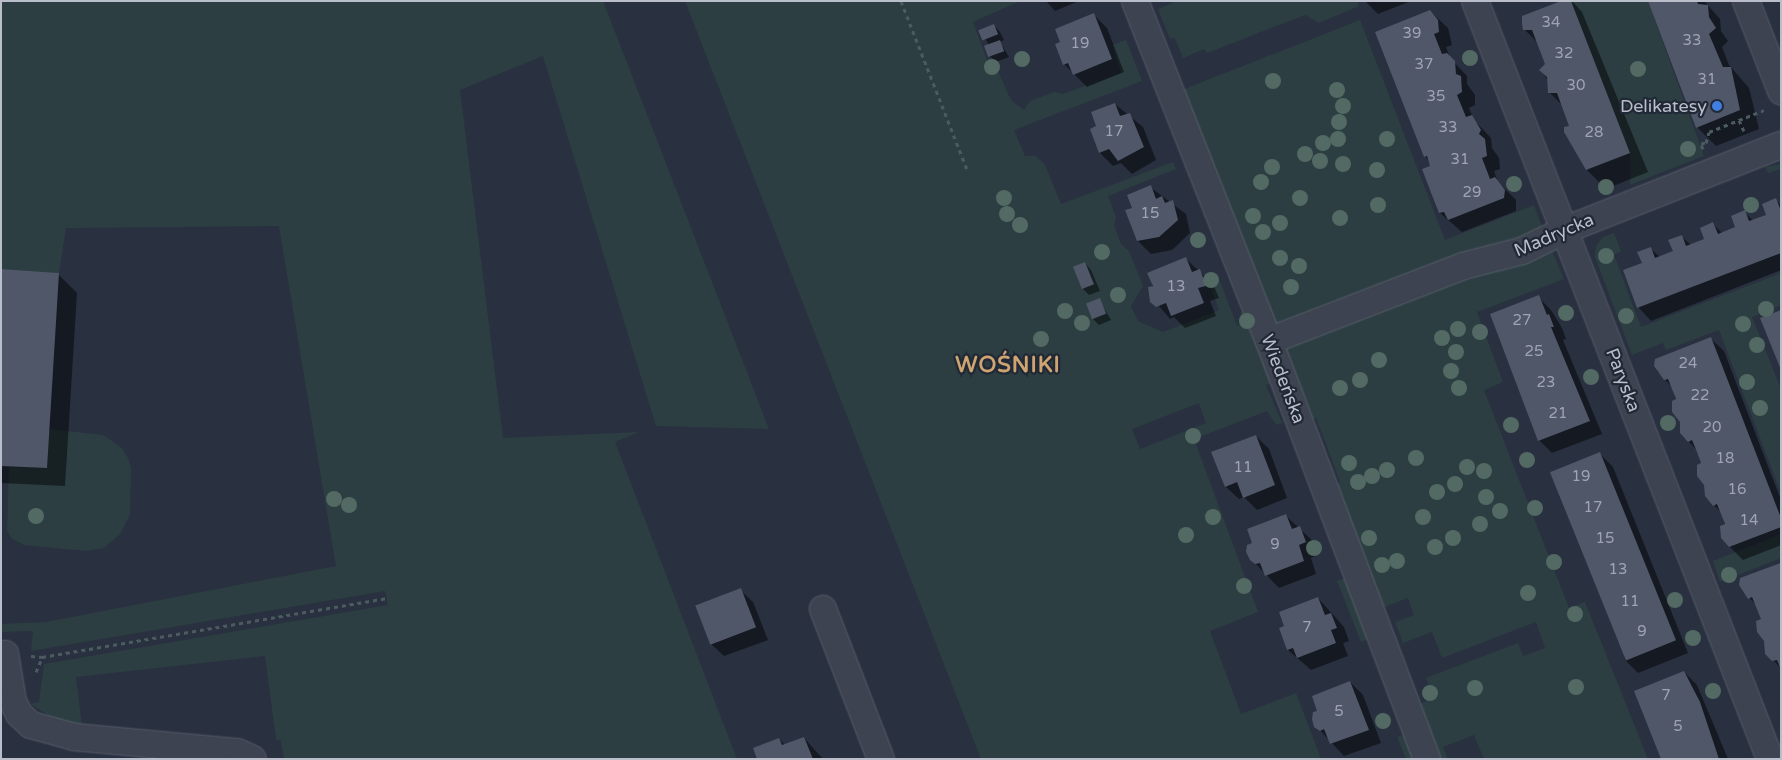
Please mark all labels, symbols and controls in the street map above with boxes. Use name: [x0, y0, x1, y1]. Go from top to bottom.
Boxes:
house number: 34: [1542, 14, 1560, 32]
house number: 39: [1403, 25, 1421, 43]
house number: 33: [1683, 32, 1701, 50]
house number: 19: [1071, 35, 1089, 53]
house number: 32: [1555, 45, 1573, 63]
house number: 37: [1415, 56, 1433, 74]
house number: 31: [1698, 71, 1716, 89]
house number: 30: [1567, 77, 1585, 95]
house number: 35: [1427, 88, 1445, 106]
place label: Delikatesy: [1620, 95, 1707, 117]
marker: Delikatesy: [1711, 100, 1723, 112]
house number: 33: [1439, 119, 1457, 137]
house number: 17: [1105, 123, 1123, 141]
house number: 28: [1585, 124, 1603, 142]
house number: 31: [1451, 151, 1469, 169]
house number: 29: [1463, 184, 1481, 202]
house number: 15: [1141, 205, 1159, 223]
street label: Madrycka: [1511, 209, 1597, 261]
house number: 13: [1167, 278, 1185, 296]
house number: 27: [1513, 312, 1531, 330]
street label: Wiedeńska: [1256, 331, 1310, 427]
house number: 25: [1525, 343, 1543, 361]
street label: Paryska: [1601, 345, 1645, 415]
district label: WOŚNIKI: [954, 353, 1062, 379]
house number: 24: [1679, 355, 1697, 373]
house number: 23: [1537, 374, 1555, 392]
house number: 22: [1691, 387, 1709, 405]
house number: 21: [1549, 405, 1567, 423]
house number: 20: [1703, 419, 1721, 437]
house number: 18: [1716, 450, 1734, 468]
house number: 11: [1234, 459, 1252, 477]
house number: 19: [1572, 468, 1590, 486]
house number: 16: [1728, 481, 1746, 499]
house number: 17: [1584, 499, 1602, 517]
house number: 14: [1740, 512, 1758, 530]
house number: 15: [1596, 530, 1614, 548]
house number: 9: [1270, 536, 1280, 554]
house number: 13: [1609, 561, 1627, 579]
house number: 11: [1621, 593, 1639, 611]
house number: 7: [1302, 619, 1312, 637]
house number: 9: [1637, 623, 1647, 641]
house number: 7: [1661, 687, 1671, 705]
house number: 5: [1334, 703, 1344, 721]
house number: 5: [1673, 718, 1683, 736]

